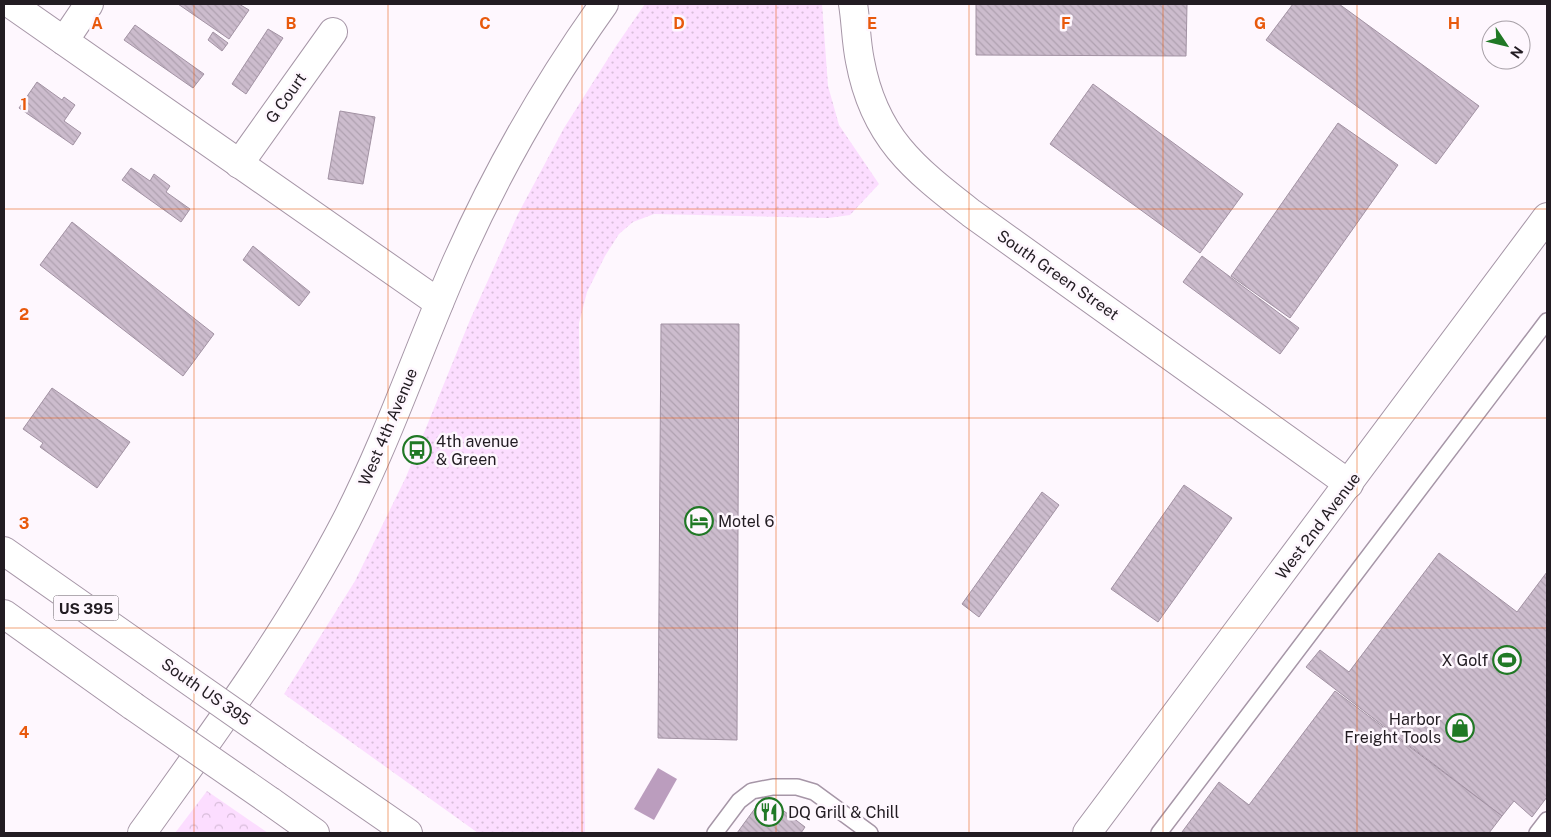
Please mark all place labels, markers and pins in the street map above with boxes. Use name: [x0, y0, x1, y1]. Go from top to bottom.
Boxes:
place label: 4th avenue & Green: [436, 432, 519, 469]
bus stop icon: 4th avenue & Green: [402, 435, 432, 465]
hotel icon: Motel 6: [684, 506, 714, 536]
place label: Motel 6: [718, 512, 775, 531]
sports icon: X Golf: [1492, 645, 1522, 675]
place label: X Golf: [1442, 651, 1488, 670]
place label: Harbor Freight Tools: [1344, 710, 1441, 747]
shop icon: Harbor Freight Tools: [1445, 713, 1475, 743]
restaurant icon: DQ Grill & Chill: [754, 797, 784, 827]
place label: DQ Grill & Chill: [788, 803, 899, 822]

